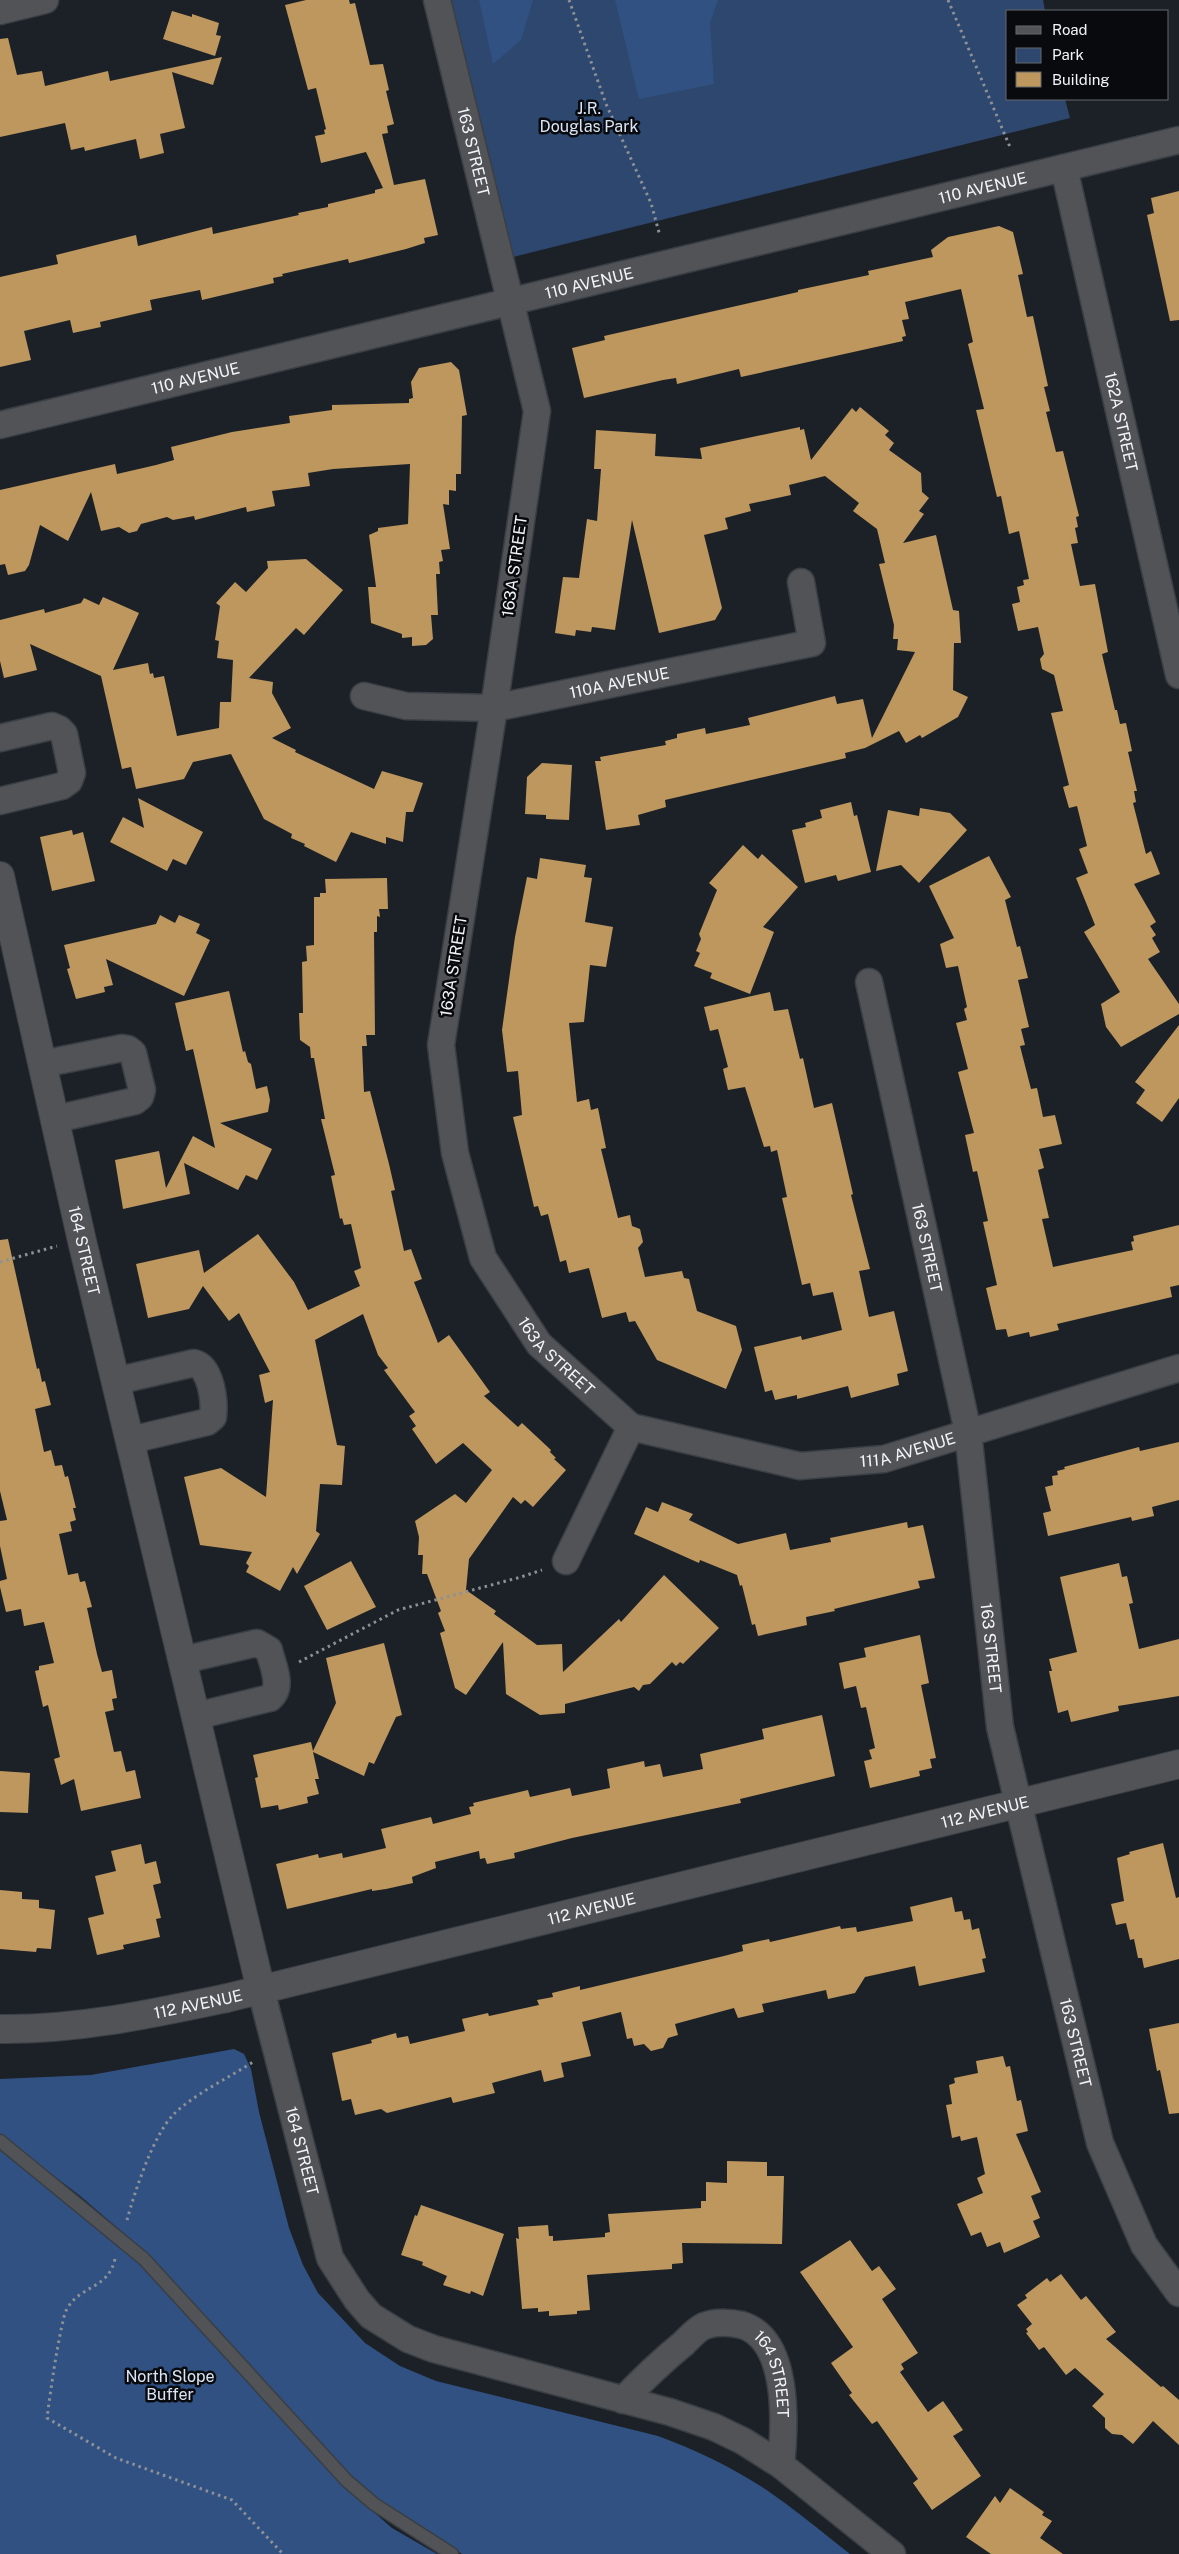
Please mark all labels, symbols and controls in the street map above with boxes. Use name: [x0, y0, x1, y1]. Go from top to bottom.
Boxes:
legend: [1006, 10, 1169, 100]
text: Road: [1052, 21, 1088, 38]
text: Park: [1052, 46, 1084, 63]
text: Building: [1052, 71, 1110, 88]
park label: J.R. Douglas Park: [540, 99, 638, 136]
street label: 163 STREET: [453, 105, 493, 199]
street label: 110 AVENUE: [937, 168, 1029, 208]
street label: 110 AVENUE: [543, 263, 635, 303]
street label: 110 AVENUE: [149, 358, 242, 398]
street label: 162A STREET: [1100, 370, 1142, 474]
street label: 163A STREET: [498, 514, 531, 618]
street label: 110A AVENUE: [568, 663, 671, 702]
street label: 163A STREET: [436, 914, 471, 1018]
street label: 163 STREET: [908, 1201, 946, 1295]
street label: 164 STREET: [64, 1204, 104, 1298]
street label: 163A STREET: [514, 1313, 599, 1400]
street label: 111A AVENUE: [859, 1429, 958, 1471]
street label: 163 STREET: [977, 1602, 1005, 1695]
street label: 112 AVENUE: [939, 1792, 1031, 1832]
street label: 112 AVENUE: [546, 1889, 638, 1929]
street label: 112 AVENUE: [152, 1986, 244, 2023]
street label: 163 STREET: [1055, 1996, 1095, 2090]
street label: 164 STREET: [281, 2104, 323, 2198]
street label: 164 STREET: [750, 2326, 792, 2418]
park label: North Slope Buffer: [125, 2367, 215, 2404]

